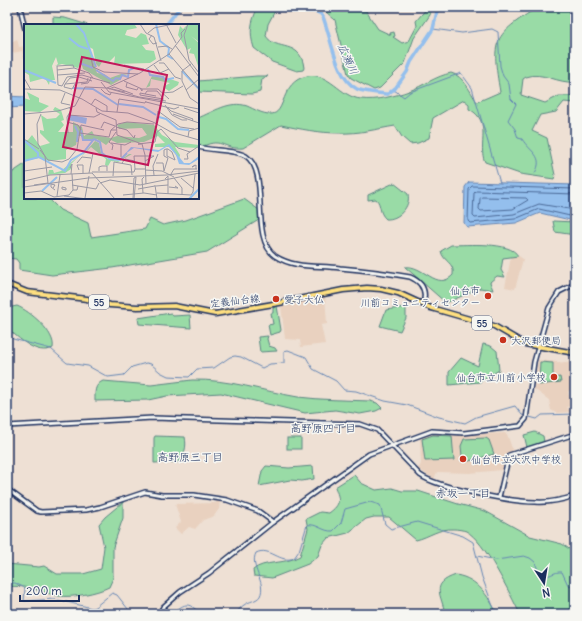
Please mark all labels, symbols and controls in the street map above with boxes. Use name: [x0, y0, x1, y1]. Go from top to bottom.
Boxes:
inset map: [24, 24, 199, 199]
water label: 広瀬川: [335, 41, 361, 77]
place label: 仙台市 川前コミュニティセンター: [360, 284, 480, 309]
marker: 仙台市 川前コミュニティセンター: [483, 291, 493, 301]
street label: 定義仙台線: [209, 292, 261, 310]
place label: 愛子大仏: [284, 293, 324, 306]
marker: 愛子大仏: [271, 294, 281, 304]
road number: 55: [89, 295, 109, 309]
road number: 55: [472, 316, 492, 330]
place label: 大沢郵便局: [511, 334, 561, 347]
marker: 大沢郵便局: [498, 335, 508, 345]
place label: 仙台市立川前小学校: [456, 371, 546, 384]
marker: 仙台市立川前小学校: [549, 372, 559, 382]
district label: 高野原四丁目: [290, 421, 356, 435]
district label: 高野原三丁目: [157, 450, 223, 464]
place label: 仙台市立大沢中学校: [471, 453, 561, 466]
marker: 仙台市立大沢中学校: [458, 454, 468, 464]
district label: 赤坂一丁目: [436, 486, 491, 500]
north arrow: [524, 563, 564, 603]
scale bar: [20, 577, 79, 603]
text: 200 m: [26, 583, 62, 598]
text: N: [541, 585, 551, 600]

